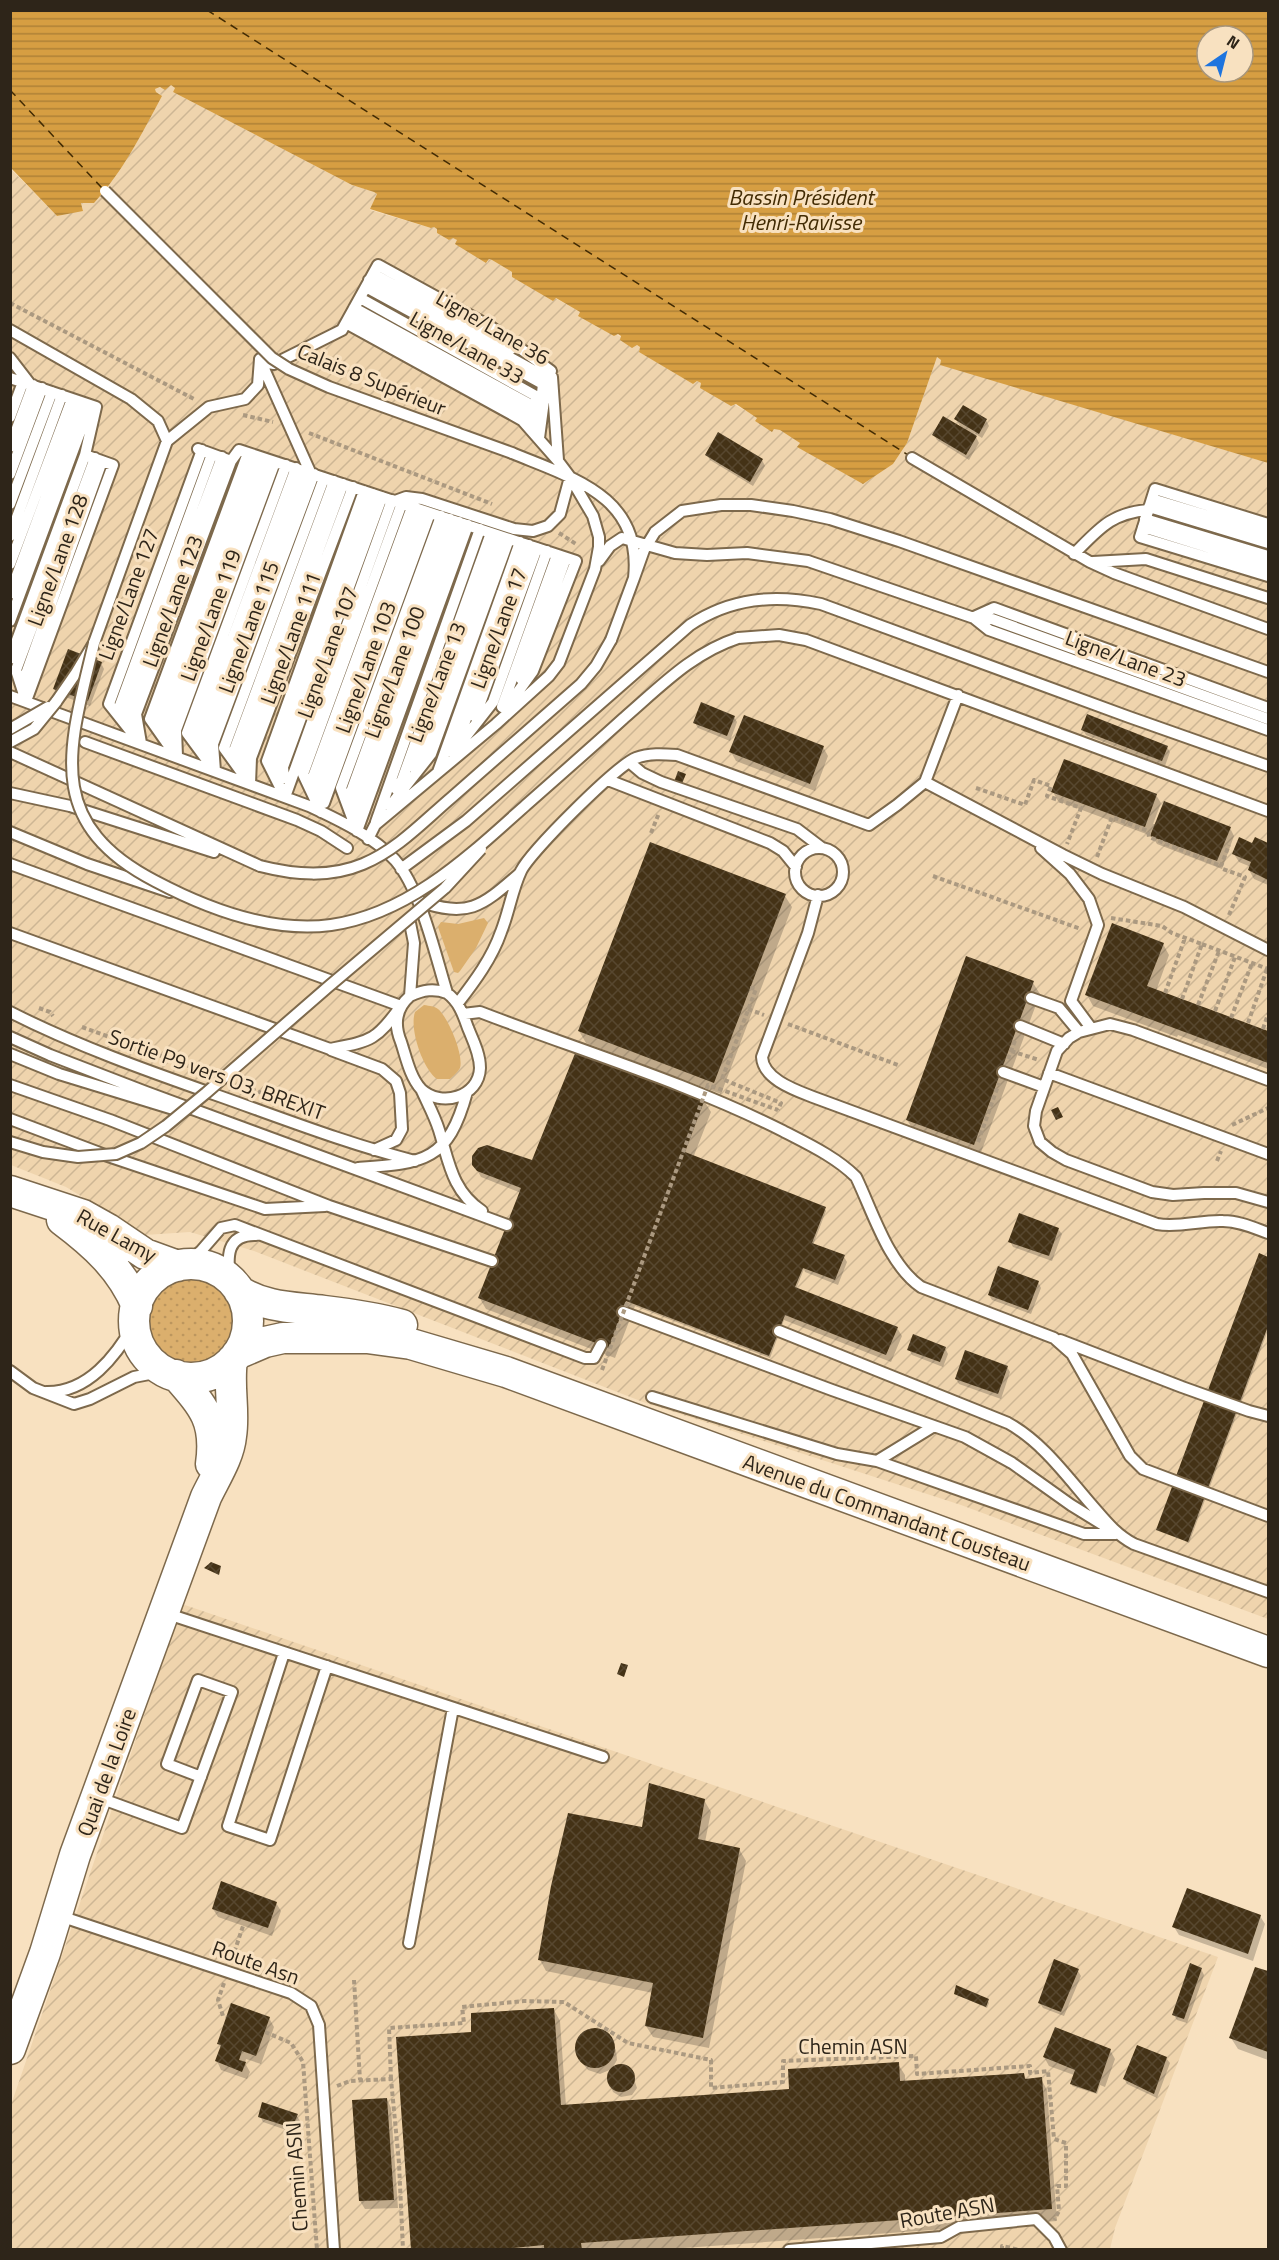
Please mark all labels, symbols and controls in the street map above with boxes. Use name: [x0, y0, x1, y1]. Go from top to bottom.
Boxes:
north arrow: [1195, 24, 1255, 84]
text: N: [1222, 29, 1245, 55]
water label: Bassin Président Henri-Ravisse: [729, 180, 876, 239]
street label: Ligne/Lane 36: [430, 281, 556, 373]
street label: Ligne/Lane 33: [404, 302, 530, 392]
street label: Calais 8 Supérieur: [293, 335, 451, 423]
street label: Ligne/Lane 128: [18, 489, 96, 630]
street label: Ligne/Lane 127: [89, 524, 167, 664]
street label: Ligne/Lane 123: [133, 531, 211, 671]
street label: Ligne/Lane 119: [171, 545, 249, 685]
street label: Ligne/Lane 115: [209, 557, 287, 697]
street label: Ligne/Lane 17: [461, 563, 535, 693]
street label: Ligne/Lane 111: [251, 568, 329, 708]
street label: Ligne/Lane 107: [288, 582, 366, 722]
street label: Ligne/Lane 103: [326, 597, 404, 737]
street label: Ligne/Lane 100: [355, 602, 433, 742]
street label: Ligne/Lane 13: [398, 617, 474, 747]
street label: Ligne/Lane 23: [1061, 621, 1191, 695]
street label: Sortie P9 vers O3, BREXIT: [104, 1020, 330, 1128]
street label: Rue Lamy: [71, 1200, 163, 1270]
street label: Avenue du Commandant Cousteau: [739, 1445, 1035, 1579]
street label: Quai de la Loire: [68, 1703, 144, 1841]
street label: Route Asn: [208, 1931, 304, 1993]
street label: Chemin ASN: [798, 2030, 908, 2062]
street label: Chemin ASN: [276, 2121, 316, 2233]
street label: Route ASN: [897, 2188, 997, 2236]

